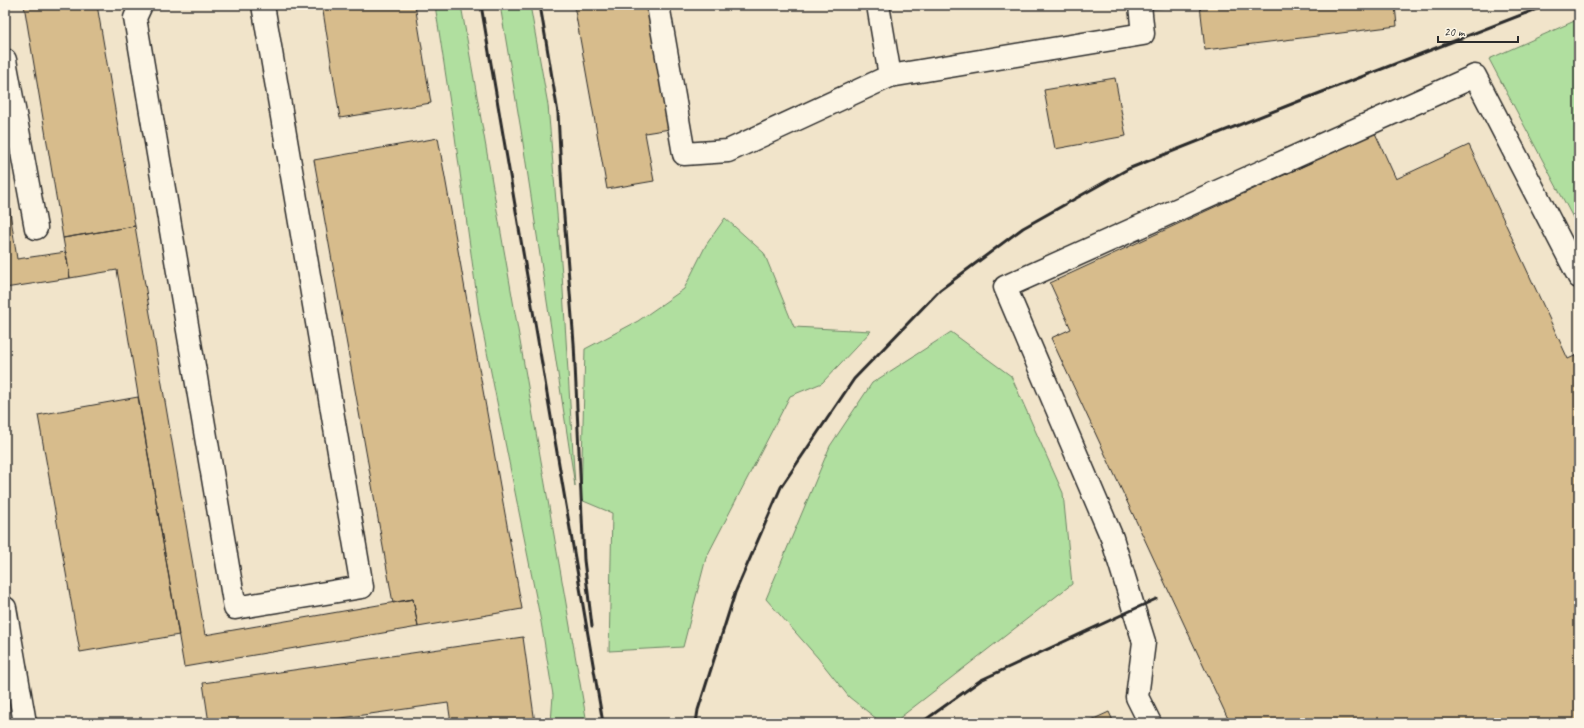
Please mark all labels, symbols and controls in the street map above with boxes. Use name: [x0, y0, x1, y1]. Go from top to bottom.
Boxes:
scale bar: [1438, 18, 1518, 44]
text: 20 m: [1444, 24, 1466, 40]

